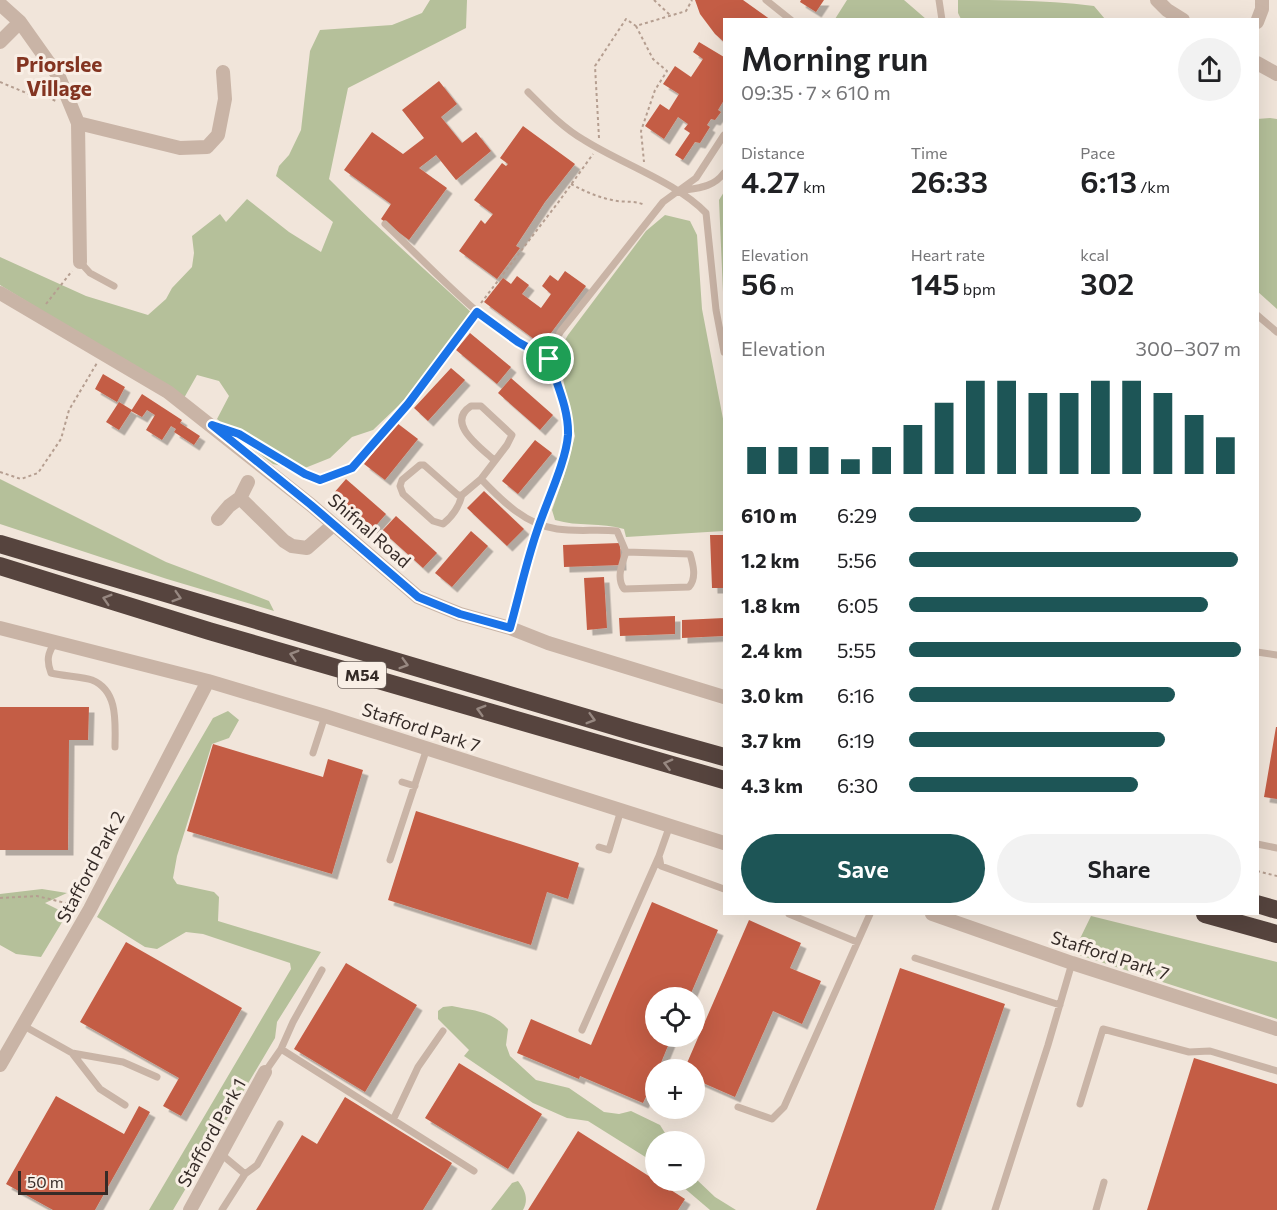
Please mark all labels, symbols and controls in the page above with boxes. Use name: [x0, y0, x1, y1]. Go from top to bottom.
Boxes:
text: Morning run: [741, 37, 928, 78]
button: share: [1178, 38, 1241, 101]
district label: Priorslee Village: [16, 51, 102, 100]
text: 09:35 · 7 × 610 m: [741, 80, 891, 104]
text: Distance: [741, 143, 805, 162]
text: Time: [911, 143, 947, 162]
text: Pace: [1080, 143, 1115, 162]
text: 4.27: [741, 162, 800, 199]
text: 26:33: [911, 162, 988, 199]
text: 6:13: [1080, 162, 1137, 199]
text: km: [800, 177, 826, 196]
text: /km: [1137, 177, 1170, 196]
text: Elevation: [741, 245, 809, 264]
text: Heart rate: [911, 245, 985, 264]
text: kcal: [1080, 245, 1109, 264]
text: 56: [741, 264, 777, 301]
text: 145: [911, 264, 960, 301]
text: 302: [1080, 264, 1134, 301]
text: m: [777, 279, 794, 298]
text: bpm: [960, 279, 996, 298]
pin: [523, 333, 574, 384]
text: Elevation: [741, 336, 826, 360]
text: 300–307 m: [1135, 336, 1241, 360]
icon: arrive: [532, 342, 565, 375]
street label: Shifnal Road: [324, 488, 416, 572]
text: 610 m: [741, 503, 797, 527]
text: 6:29: [837, 503, 877, 527]
text: 1.2 km: [741, 548, 799, 572]
text: 5:56: [837, 548, 877, 572]
one-way arrow: [171, 590, 182, 602]
text: 1.8 km: [741, 593, 800, 617]
text: 6:05: [837, 593, 878, 617]
one-way arrow: [102, 594, 113, 606]
text: 2.4 km: [741, 638, 803, 662]
text: 5:55: [837, 638, 876, 662]
one-way arrow: [289, 650, 300, 662]
one-way arrow: [398, 657, 409, 669]
road number: M54: [338, 662, 386, 688]
text: 3.0 km: [741, 683, 803, 707]
text: 6:16: [837, 683, 875, 707]
street label: Stafford Park 7: [360, 698, 483, 756]
one-way arrow: [476, 705, 487, 717]
one-way arrow: [585, 712, 596, 724]
text: 3.7 km: [741, 728, 801, 752]
text: 6:19: [837, 728, 875, 752]
one-way arrow: [663, 759, 673, 772]
text: 4.3 km: [741, 773, 803, 797]
text: 6:30: [837, 773, 878, 797]
street label: Stafford Park 2: [52, 807, 129, 926]
button: Save: [741, 834, 985, 903]
button: Share: [997, 834, 1241, 903]
street label: Stafford Park 7: [1049, 926, 1172, 984]
map controls: [645, 987, 705, 1191]
button: locate: [645, 987, 705, 1047]
button: +: [645, 1059, 705, 1119]
street label: Stafford Park 1: [172, 1074, 250, 1191]
button: −: [645, 1131, 705, 1191]
scale bar: [18, 1168, 108, 1196]
text: 50 m: [27, 1172, 64, 1191]

